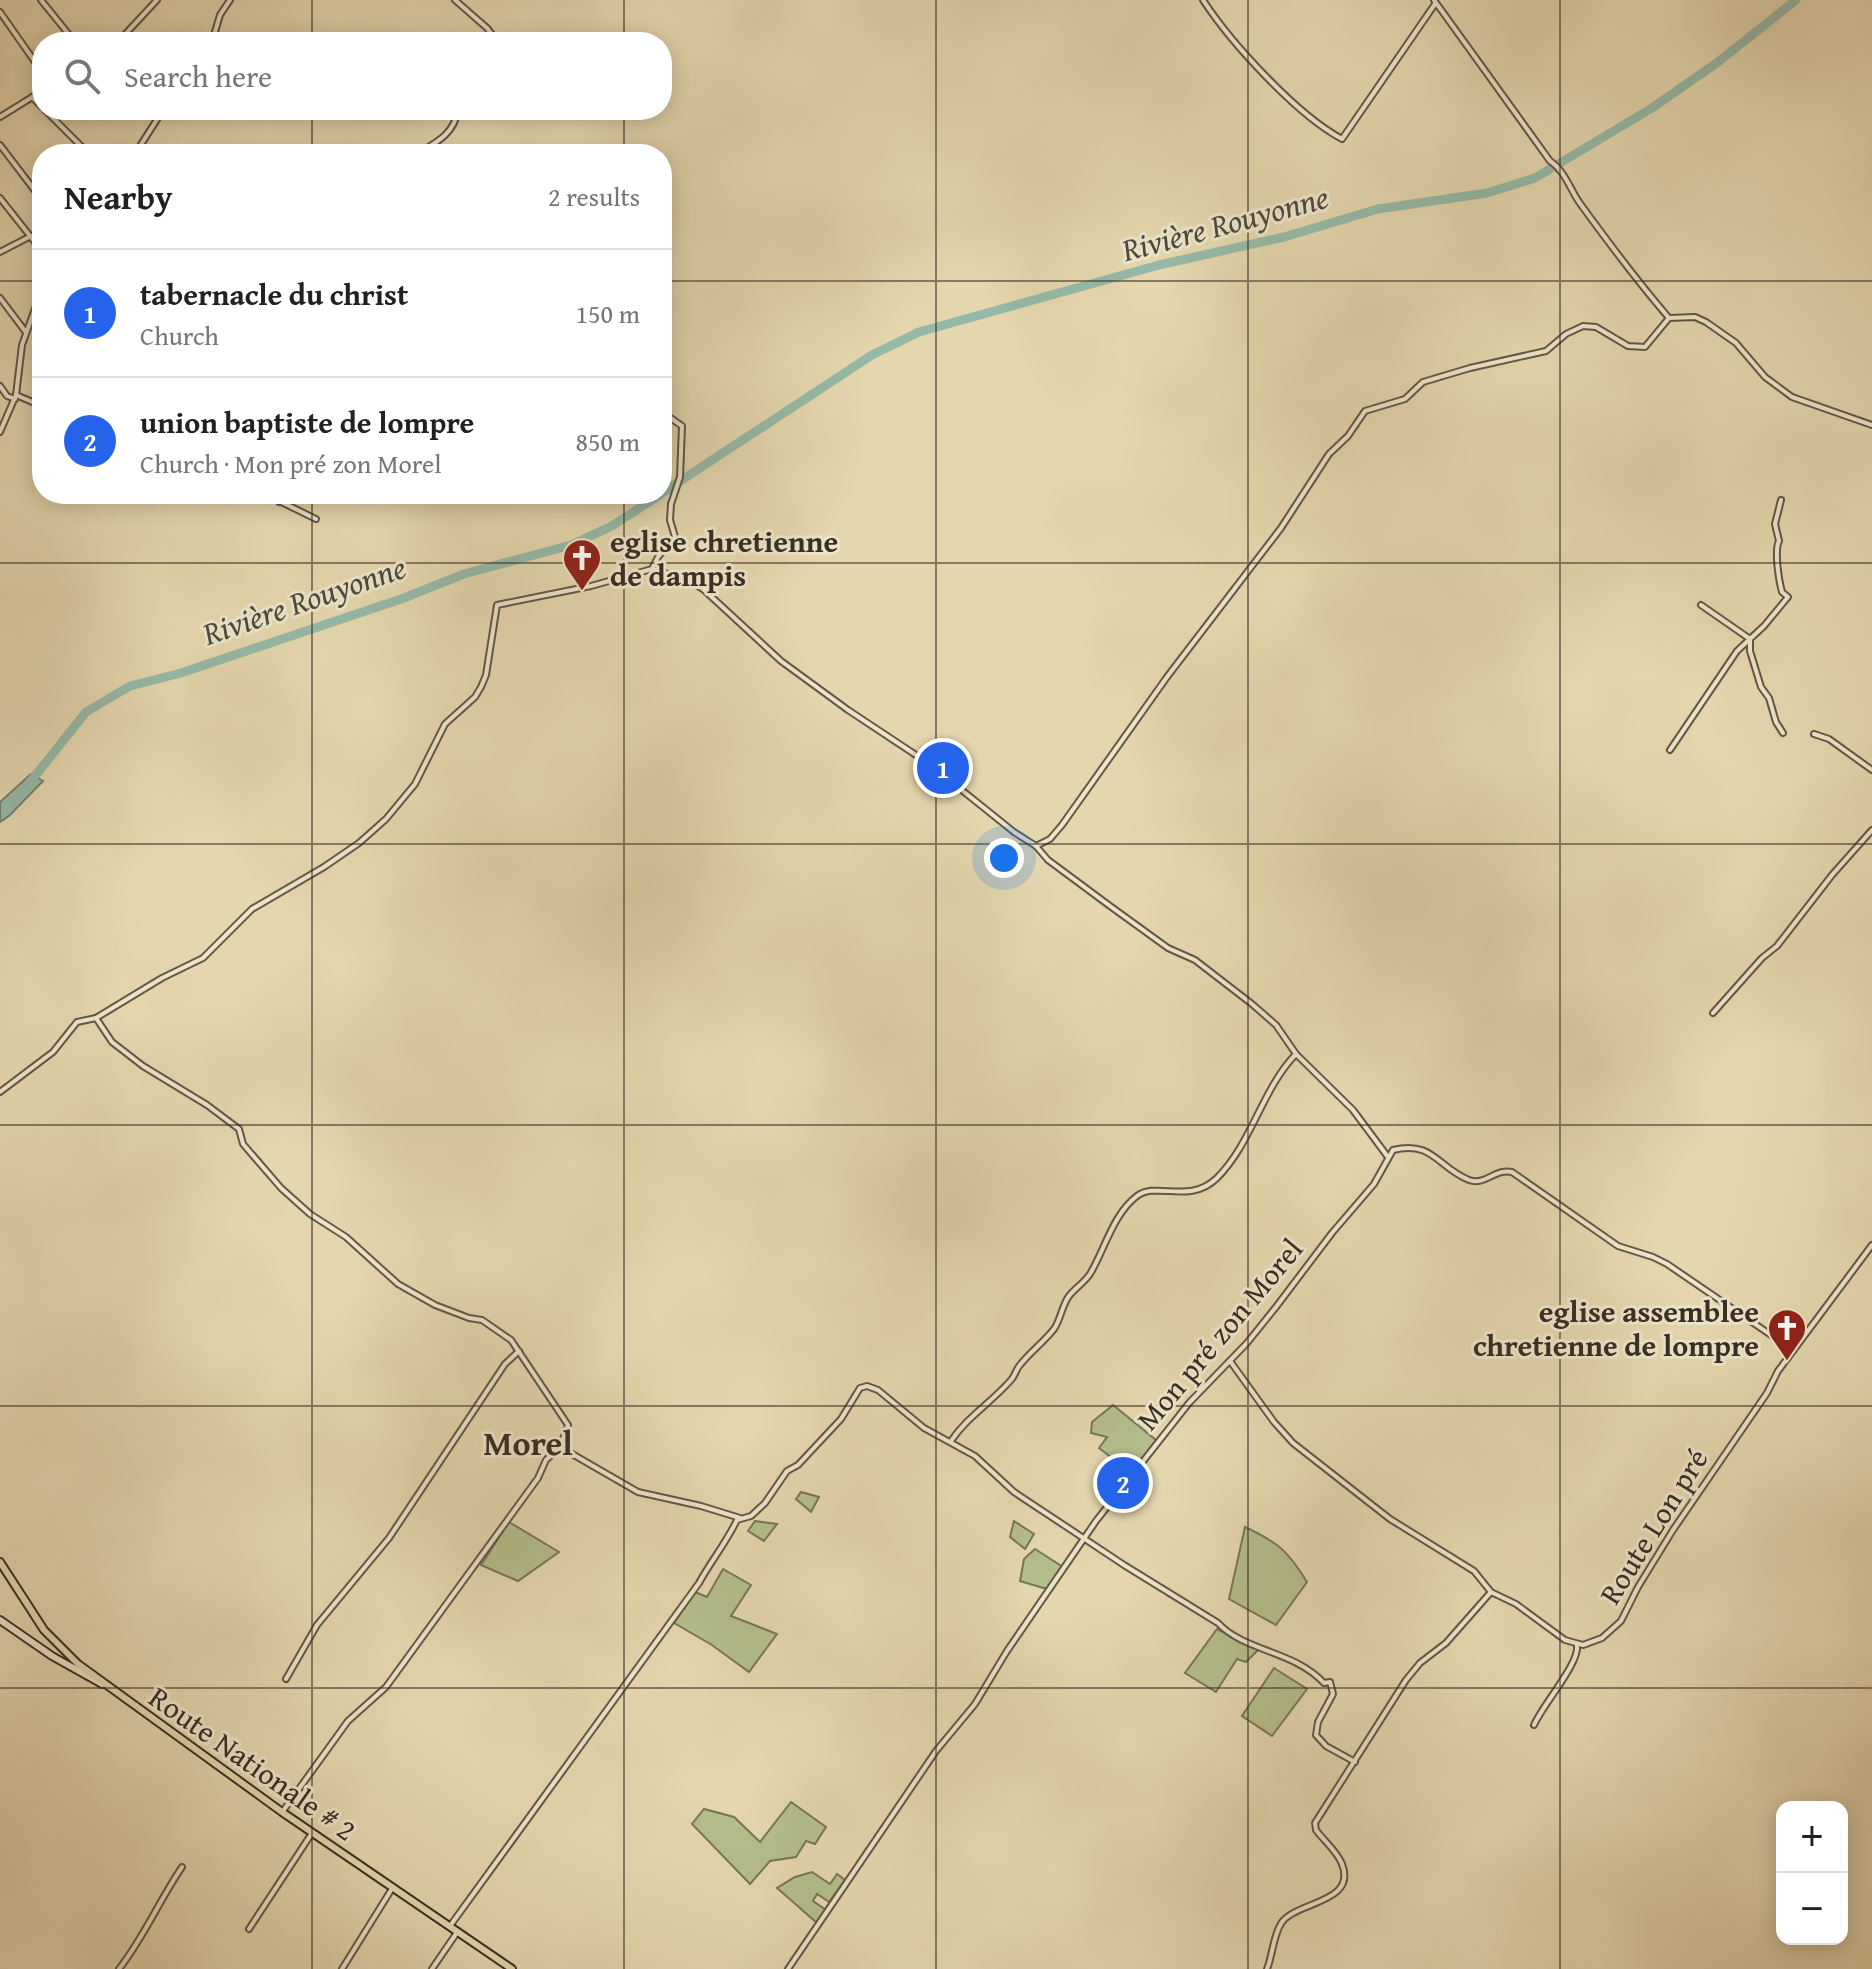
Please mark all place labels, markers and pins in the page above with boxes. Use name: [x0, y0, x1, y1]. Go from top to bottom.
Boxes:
place label: eglise chretienne de dampis: [610, 519, 838, 597]
church icon: eglise chretienne de dampis: [561, 537, 603, 592]
pin: 1: [917, 738, 969, 798]
place label: eglise assemblee chretienne de lompre: [1473, 1289, 1759, 1367]
church icon: eglise assemblee chretienne de lompre: [1766, 1307, 1808, 1362]
pin: 2: [1097, 1453, 1149, 1513]

